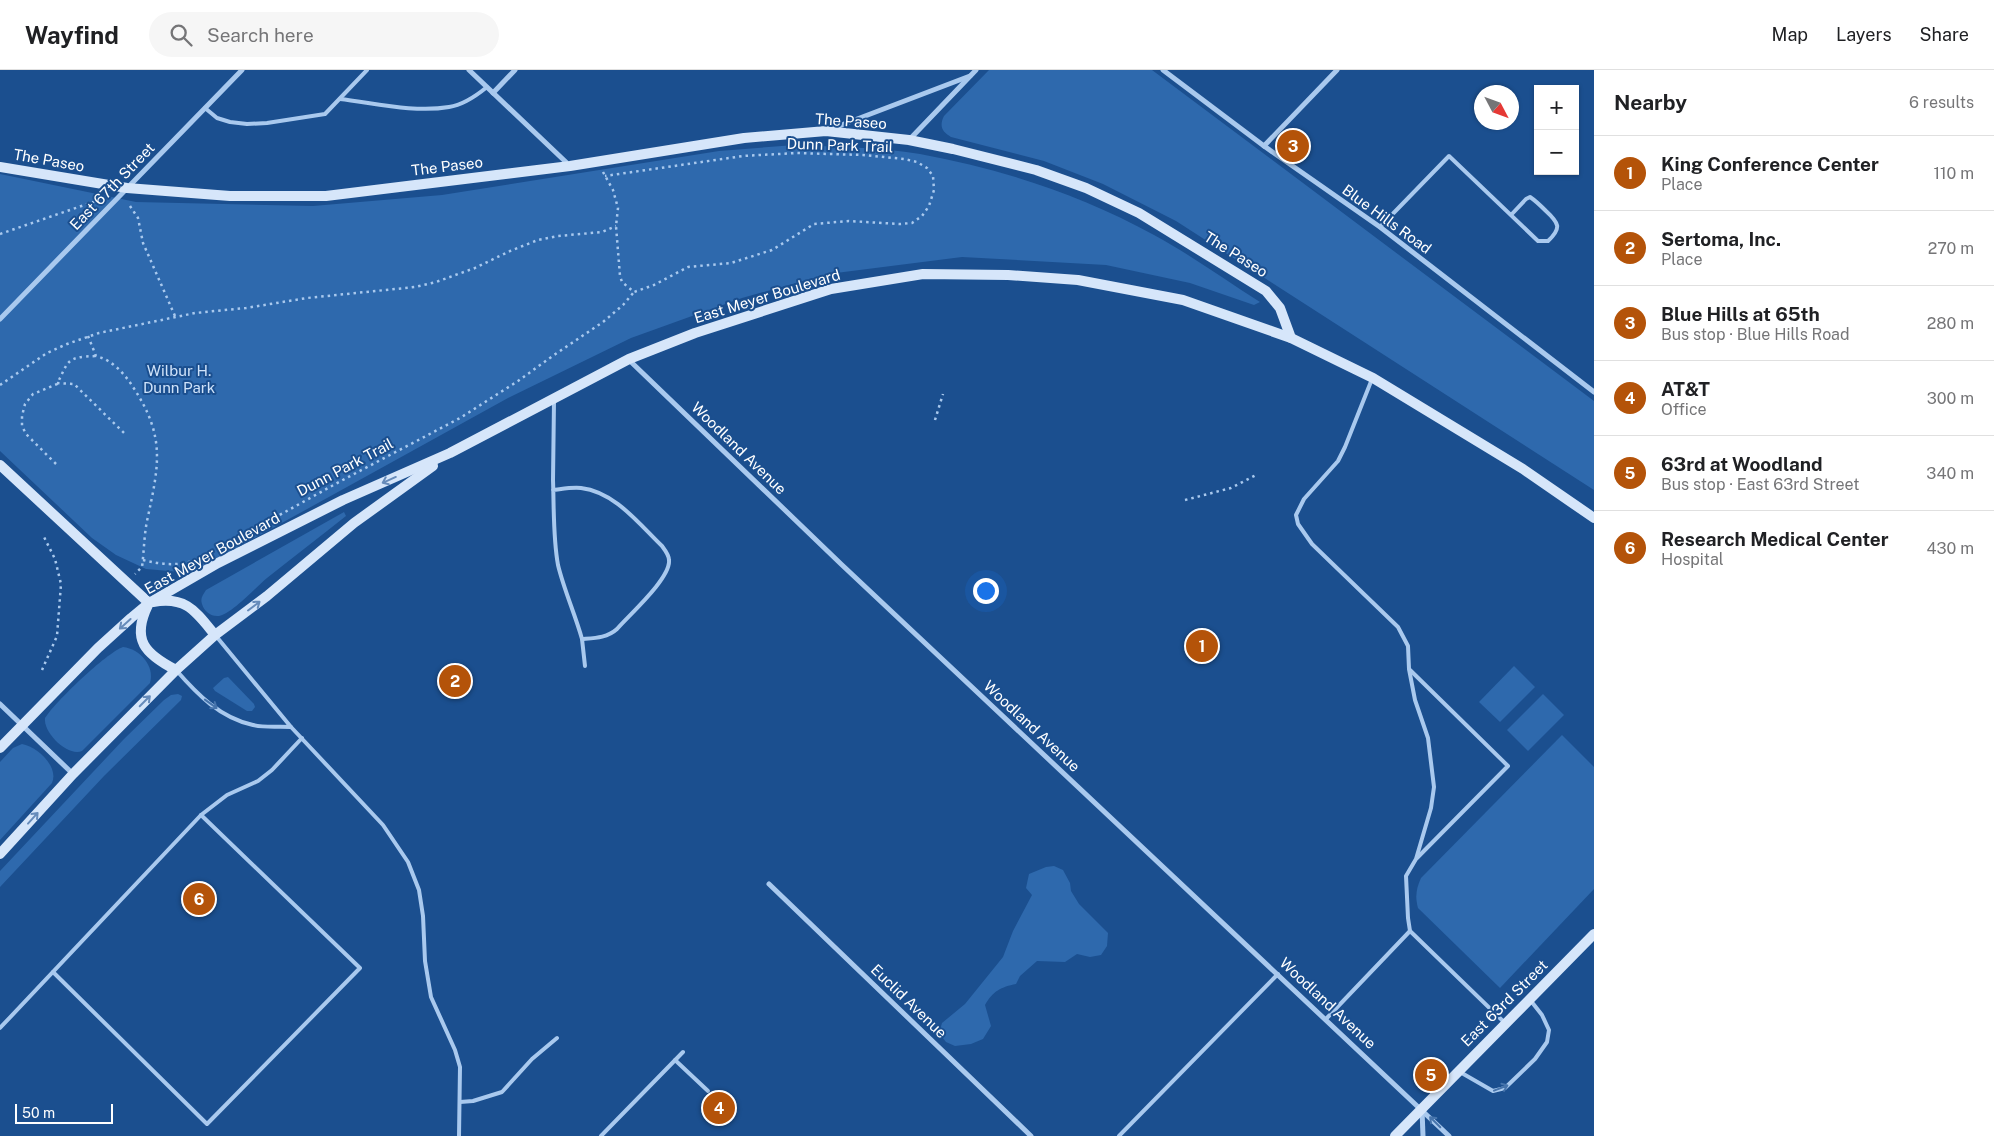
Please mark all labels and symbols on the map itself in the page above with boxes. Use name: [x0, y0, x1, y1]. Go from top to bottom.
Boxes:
north arrow: [1474, 85, 1519, 130]
street label: The Paseo: [815, 110, 887, 132]
pin: 3: [1277, 127, 1309, 165]
street label: Dunn Park Trail: [787, 135, 893, 155]
street label: East 67th Street: [66, 139, 158, 233]
street label: The Paseo: [12, 145, 86, 175]
street label: The Paseo: [410, 153, 484, 179]
street label: Blue Hills Road: [1339, 181, 1435, 257]
street label: The Paseo: [1201, 228, 1271, 280]
street label: East Meyer Boulevard: [692, 266, 842, 326]
park label: Wilbur H. Dunn Park: [143, 362, 215, 396]
street label: Woodland Avenue: [688, 398, 790, 498]
street label: Dunn Park Trail: [294, 435, 396, 499]
one-way arrow: [382, 475, 397, 485]
street label: East Meyer Boulevard: [141, 509, 283, 597]
your location: [973, 578, 999, 604]
one-way arrow: [247, 601, 261, 611]
one-way arrow: [118, 618, 131, 630]
pin: 1: [1186, 627, 1218, 665]
pin: 2: [439, 662, 471, 700]
street label: Woodland Avenue: [980, 677, 1084, 775]
one-way arrow: [139, 695, 151, 707]
one-way arrow: [204, 699, 218, 709]
one-way arrow: [27, 812, 39, 825]
pin: 6: [183, 880, 215, 918]
street label: Woodland Avenue: [1276, 954, 1380, 1052]
street label: East 63rd Street: [1457, 956, 1551, 1050]
street label: Euclid Avenue: [868, 961, 950, 1041]
pin: 5: [1415, 1056, 1447, 1094]
one-way arrow: [1493, 1083, 1508, 1092]
pin: 4: [703, 1089, 735, 1127]
scale bar: [15, 1101, 112, 1124]
one-way arrow: [1429, 1116, 1442, 1128]

